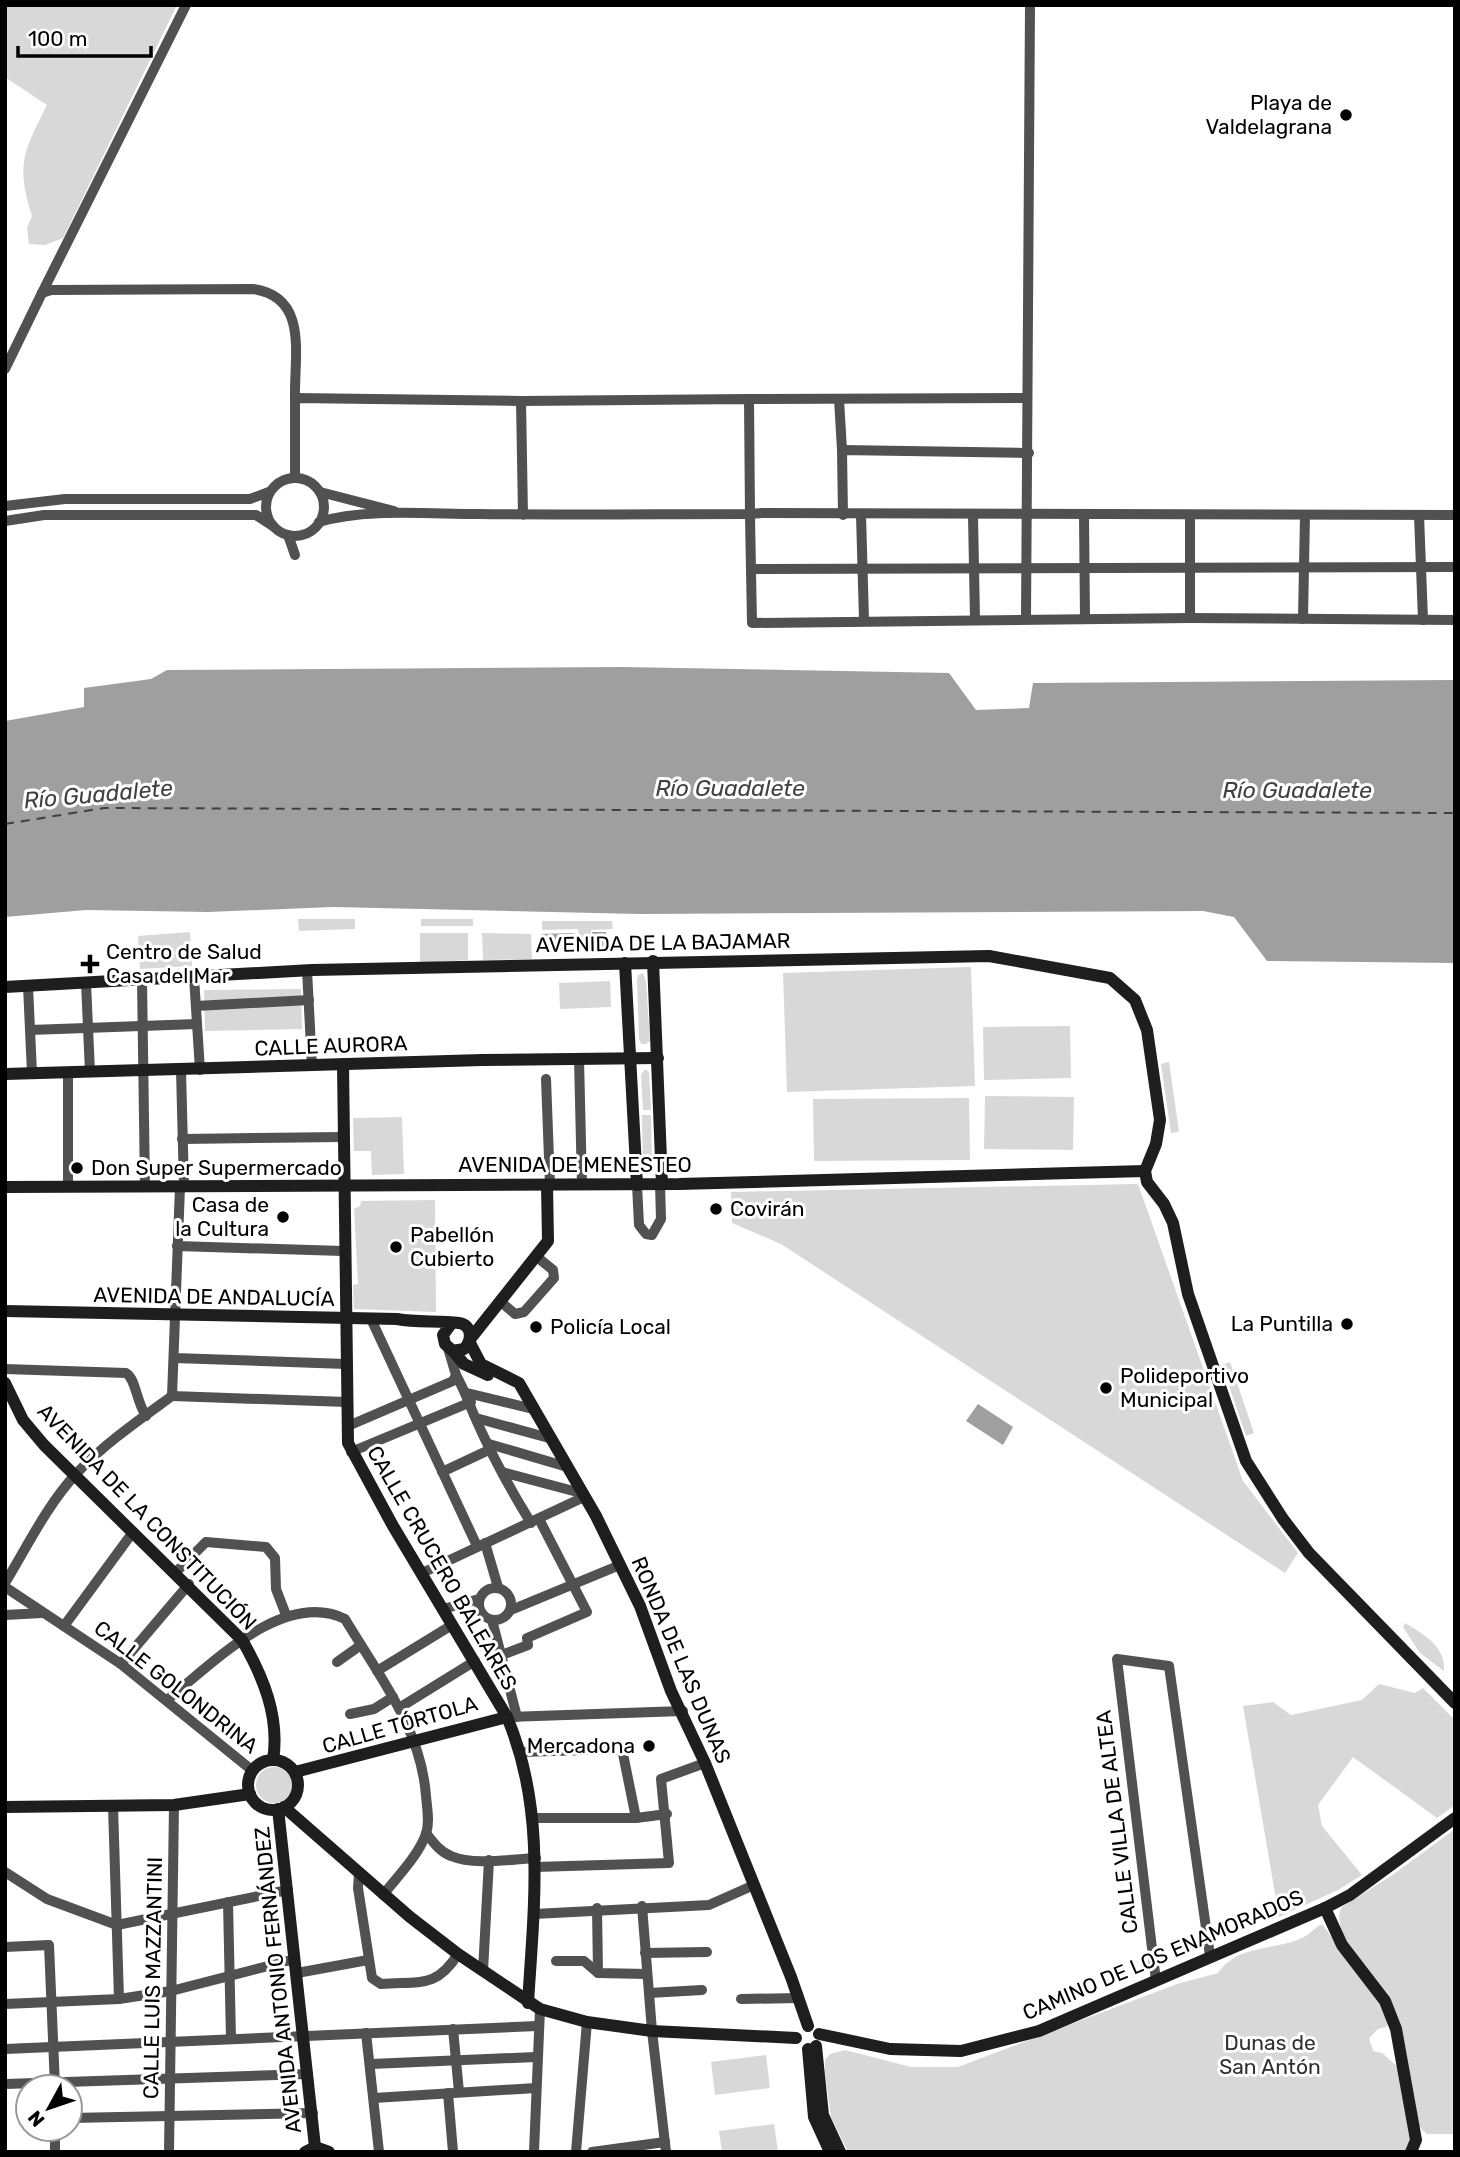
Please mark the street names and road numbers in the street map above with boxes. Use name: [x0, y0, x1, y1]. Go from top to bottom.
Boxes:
street label: AVENIDA DE LA BAJAMAR: [535, 928, 791, 957]
street label: CALLE AURORA: [254, 1030, 408, 1061]
street label: AVENIDA DE MENESTEO: [458, 1152, 692, 1177]
street label: AVENIDA DE ANDALUCÍA: [93, 1282, 335, 1311]
street label: AVENIDA DE LA CONSTITUCIÓN: [33, 1398, 262, 1635]
street label: CALLE CRUCERO BALEARES: [362, 1441, 523, 1694]
street label: RONDA DE LAS DUNAS: [627, 1553, 736, 1767]
street label: CALLE GOLONDRINA: [89, 1615, 263, 1758]
street label: CALLE TÓRTOLA: [319, 1690, 480, 1759]
street label: CALLE VILLA DE ALTEA: [1090, 1709, 1143, 1935]
street label: AVENIDA ANTONIO FERNÁNDEZ: [249, 1825, 306, 2135]
street label: CALLE LUIS MAZZANTINI: [138, 1857, 167, 2099]
street label: CAMINO DE LOS ENAMORADOS: [1019, 1884, 1307, 2025]

